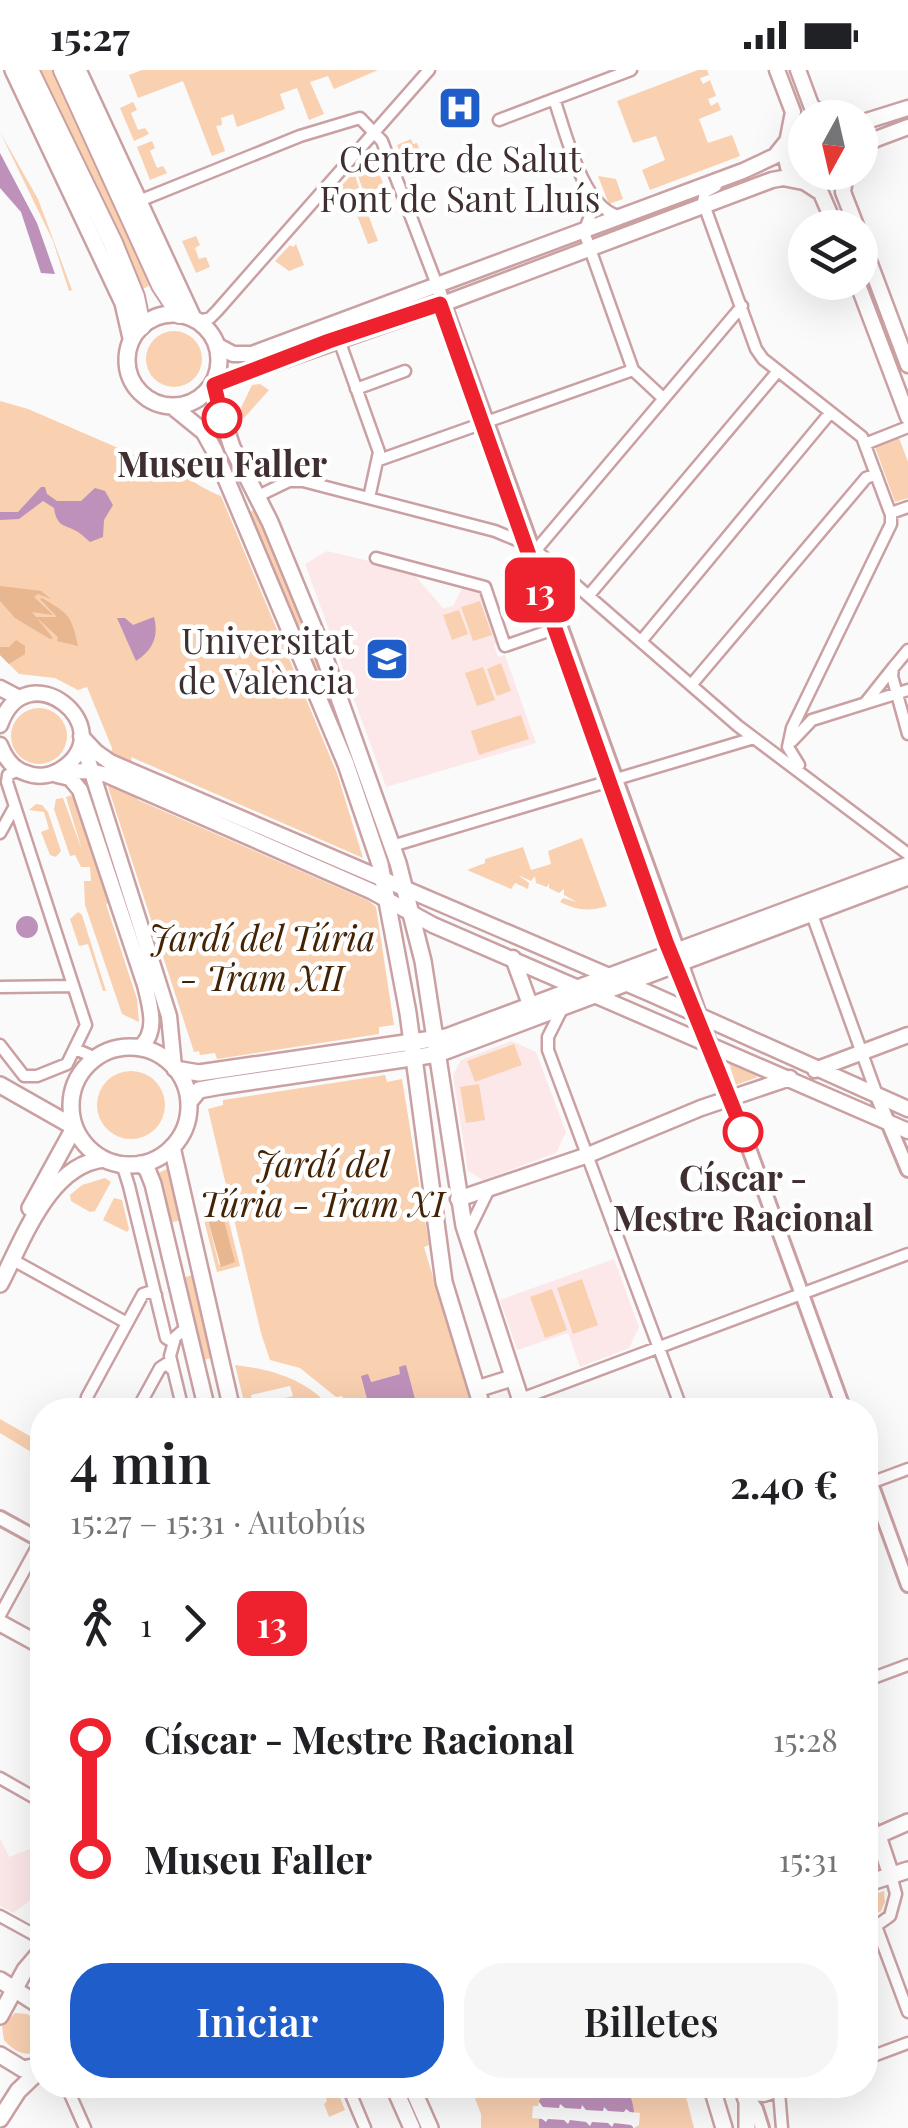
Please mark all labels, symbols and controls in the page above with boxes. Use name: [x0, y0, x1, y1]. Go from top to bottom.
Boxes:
text: 15:27: [50, 10, 130, 61]
hospital icon: Centre de Salut Font de Sant Lluís: [437, 85, 483, 131]
north arrow: [788, 100, 878, 190]
map controls: [788, 100, 878, 300]
place label: Centre de Salut Font de Sant Lluís: [320, 134, 600, 221]
button: layers: [788, 210, 878, 300]
marker: Museu Faller: [203, 399, 241, 437]
place label: Museu Faller: [117, 439, 328, 486]
line badge: 13: [495, 558, 585, 622]
text: 13: [525, 567, 555, 614]
place label: Universitat de València: [178, 616, 355, 703]
school or university icon: Universitat de València: [364, 636, 410, 682]
park label: Jardí del Túria - Tram XII: [149, 913, 375, 1000]
marker: Císcar - Mestre Racional: [724, 1113, 762, 1151]
park label: Jardí del Túria - Tram XI: [200, 1139, 448, 1226]
place label: Císcar - Mestre Racional: [613, 1153, 873, 1240]
text: 4 min: [70, 1424, 211, 1498]
text: 2.40 €: [730, 1458, 838, 1509]
text: 15:27 – 15:31 · Autobús: [70, 1499, 366, 1542]
icon: walk: [70, 1596, 125, 1651]
icon: forward: [167, 1596, 222, 1651]
text: 13: [257, 1600, 287, 1647]
text: 1: [140, 1602, 152, 1645]
text: Císcar - Mestre Racional: [144, 1713, 575, 1764]
text: 15:28: [773, 1717, 838, 1760]
text: Museu Faller: [144, 1833, 372, 1884]
text: 15:31: [778, 1837, 838, 1880]
button: Iniciar: [70, 1963, 444, 2078]
button: Billetes: [464, 1963, 838, 2078]

